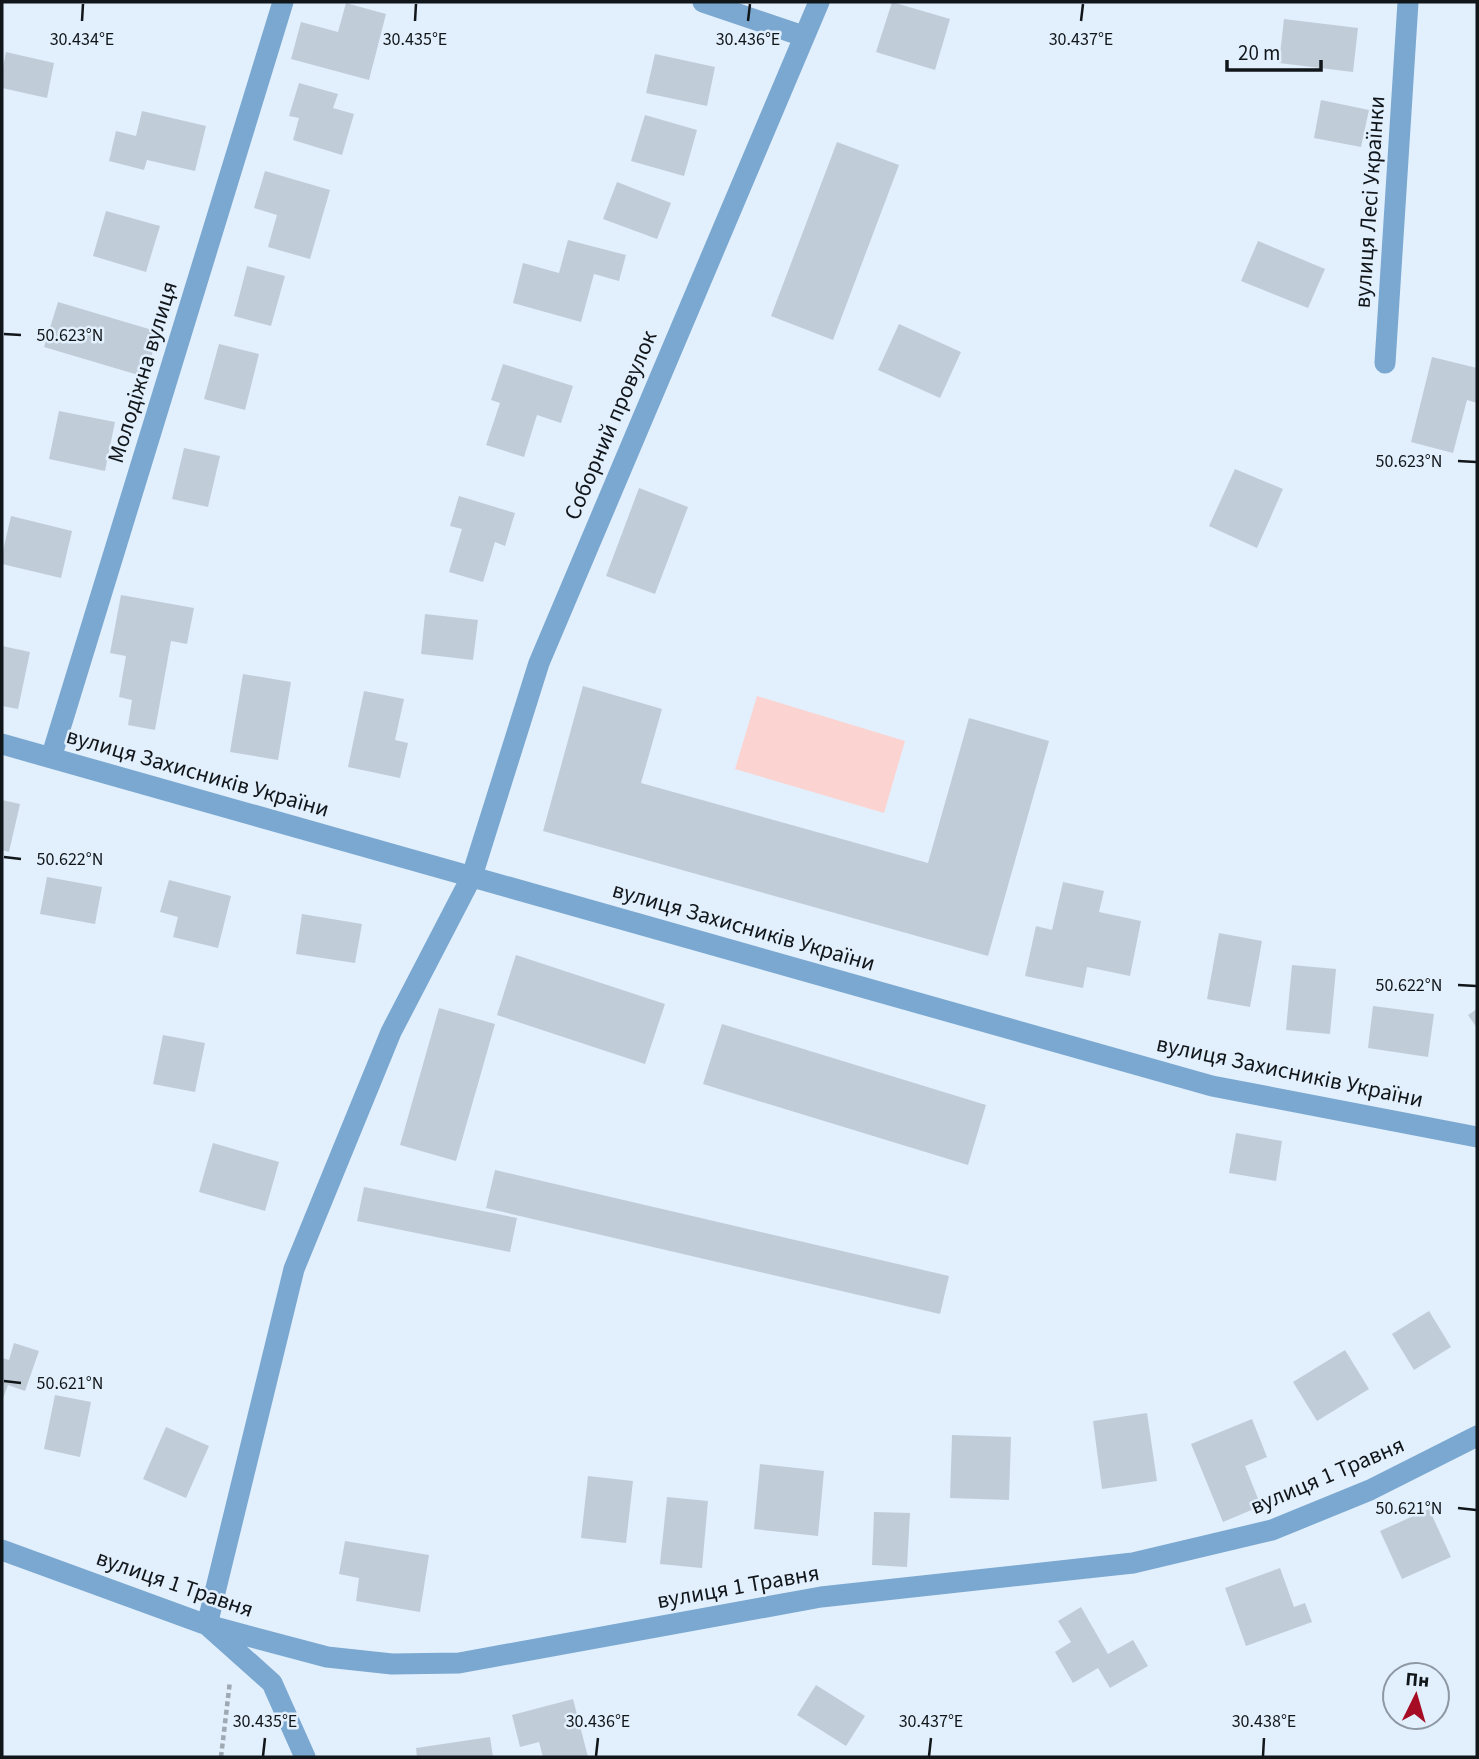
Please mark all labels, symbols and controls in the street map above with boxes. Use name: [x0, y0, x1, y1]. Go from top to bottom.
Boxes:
text: 30.434°E: [50, 27, 114, 52]
text: 30.435°E: [383, 27, 447, 52]
text: 30.436°E: [716, 27, 780, 52]
text: 30.437°E: [1049, 27, 1113, 52]
scale bar: [1227, 28, 1322, 72]
text: 20 m: [1238, 38, 1280, 68]
street label: вулиця Лесі Українки: [1346, 95, 1393, 309]
street label: Молодіжна вулиця: [99, 277, 186, 467]
text: 50.623°N: [37, 323, 103, 348]
street label: Соборний провулок: [556, 325, 666, 525]
text: 50.623°N: [1376, 449, 1442, 474]
street label: вулиця Захисників України: [63, 719, 333, 826]
text: 50.622°N: [37, 847, 103, 872]
street label: вулиця Захисників України: [609, 873, 879, 980]
text: 50.622°N: [1376, 973, 1442, 998]
street label: вулиця Захисників України: [1153, 1027, 1426, 1116]
text: 50.621°N: [37, 1371, 103, 1396]
street label: вулиця 1 Травня: [1245, 1428, 1409, 1523]
text: 50.621°N: [1376, 1496, 1442, 1521]
street label: вулиця 1 Травня: [92, 1541, 258, 1626]
street label: вулиця 1 Травня: [654, 1556, 822, 1617]
north arrow: [1381, 1661, 1451, 1731]
text: Пн: [1404, 1666, 1430, 1695]
text: 30.435°E: [233, 1709, 297, 1734]
text: 30.436°E: [566, 1709, 630, 1734]
text: 30.437°E: [899, 1709, 963, 1734]
text: 30.438°E: [1232, 1709, 1296, 1734]

